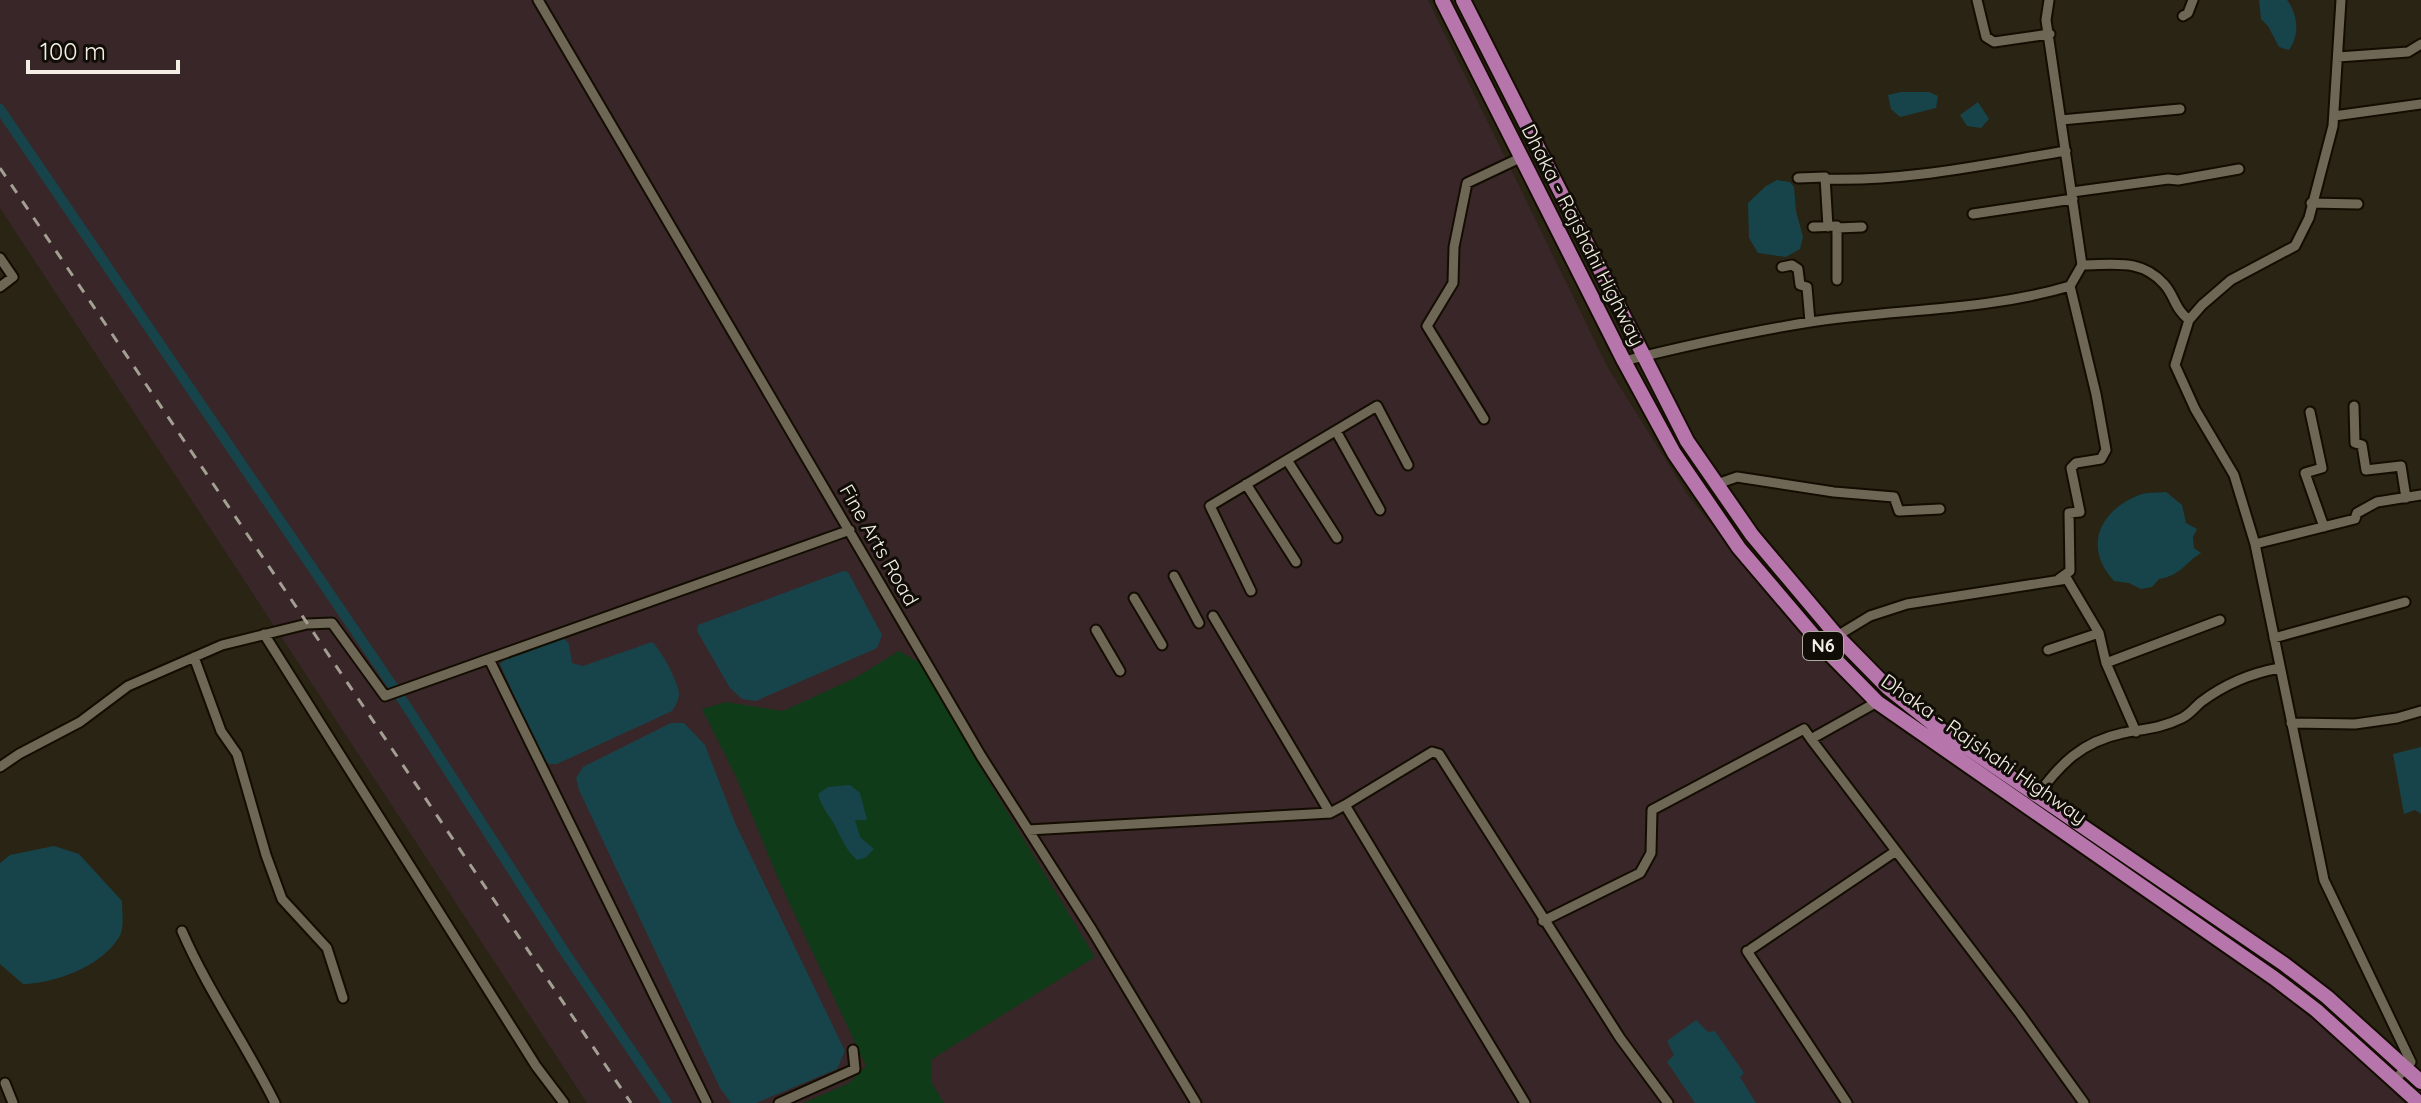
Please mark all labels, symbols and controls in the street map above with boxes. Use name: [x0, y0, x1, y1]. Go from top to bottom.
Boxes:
scale bar: [28, 24, 178, 74]
text: 100 m: [40, 36, 106, 66]
street label: Dhaka - Rajshahi Highway: [1517, 120, 1650, 350]
street label: Fine Arts Road: [835, 480, 924, 610]
road number: N6: [1803, 632, 1843, 660]
street label: Dhaka - Rajshahi Highway: [1877, 668, 2092, 829]

